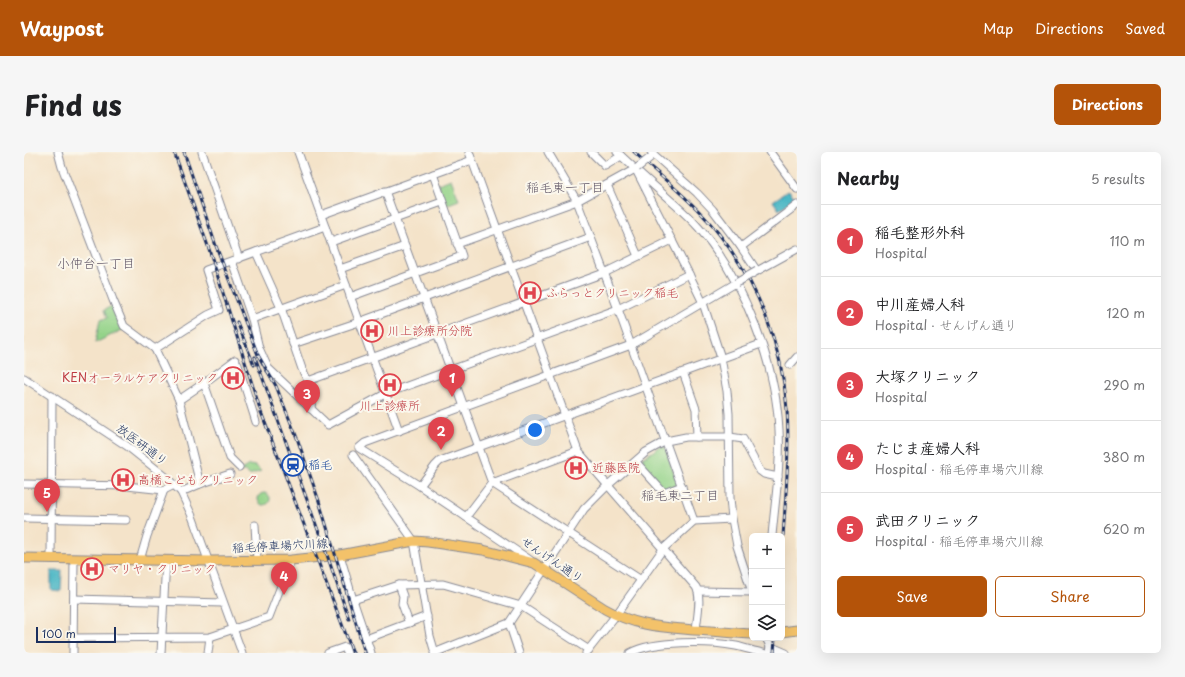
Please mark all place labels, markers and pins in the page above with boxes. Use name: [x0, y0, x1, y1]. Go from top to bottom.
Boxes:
hospital icon: ふらっとクリニック稲毛: [517, 280, 543, 306]
place label: ふらっとクリニック稲毛: [546, 283, 678, 301]
hospital icon: 川上診療所分院: [359, 318, 385, 344]
place label: 川上診療所分院: [388, 321, 472, 339]
pin: 1: [439, 364, 465, 397]
hospital icon: KENオーラルケアクリニック: [220, 365, 246, 391]
place label: KENオーラルケアクリニック: [62, 368, 218, 386]
hospital icon: 川上診療所: [377, 372, 403, 398]
pin: 3: [294, 380, 320, 413]
place label: 川上診療所: [360, 396, 420, 414]
pin: 2: [428, 417, 454, 450]
station icon: 稲毛: [280, 452, 306, 478]
place label: 稲毛: [308, 455, 332, 473]
hospital icon: 近藤医院: [563, 455, 589, 481]
place label: 近藤医院: [592, 458, 640, 476]
hospital icon: 高橋こどもクリニック: [110, 467, 136, 493]
place label: 高橋こどもクリニック: [138, 470, 258, 488]
pin: 5: [34, 479, 60, 512]
hospital icon: マリヤ・クリニック: [79, 556, 105, 582]
place label: マリヤ・クリニック: [108, 559, 216, 577]
pin: 4: [271, 562, 297, 595]

